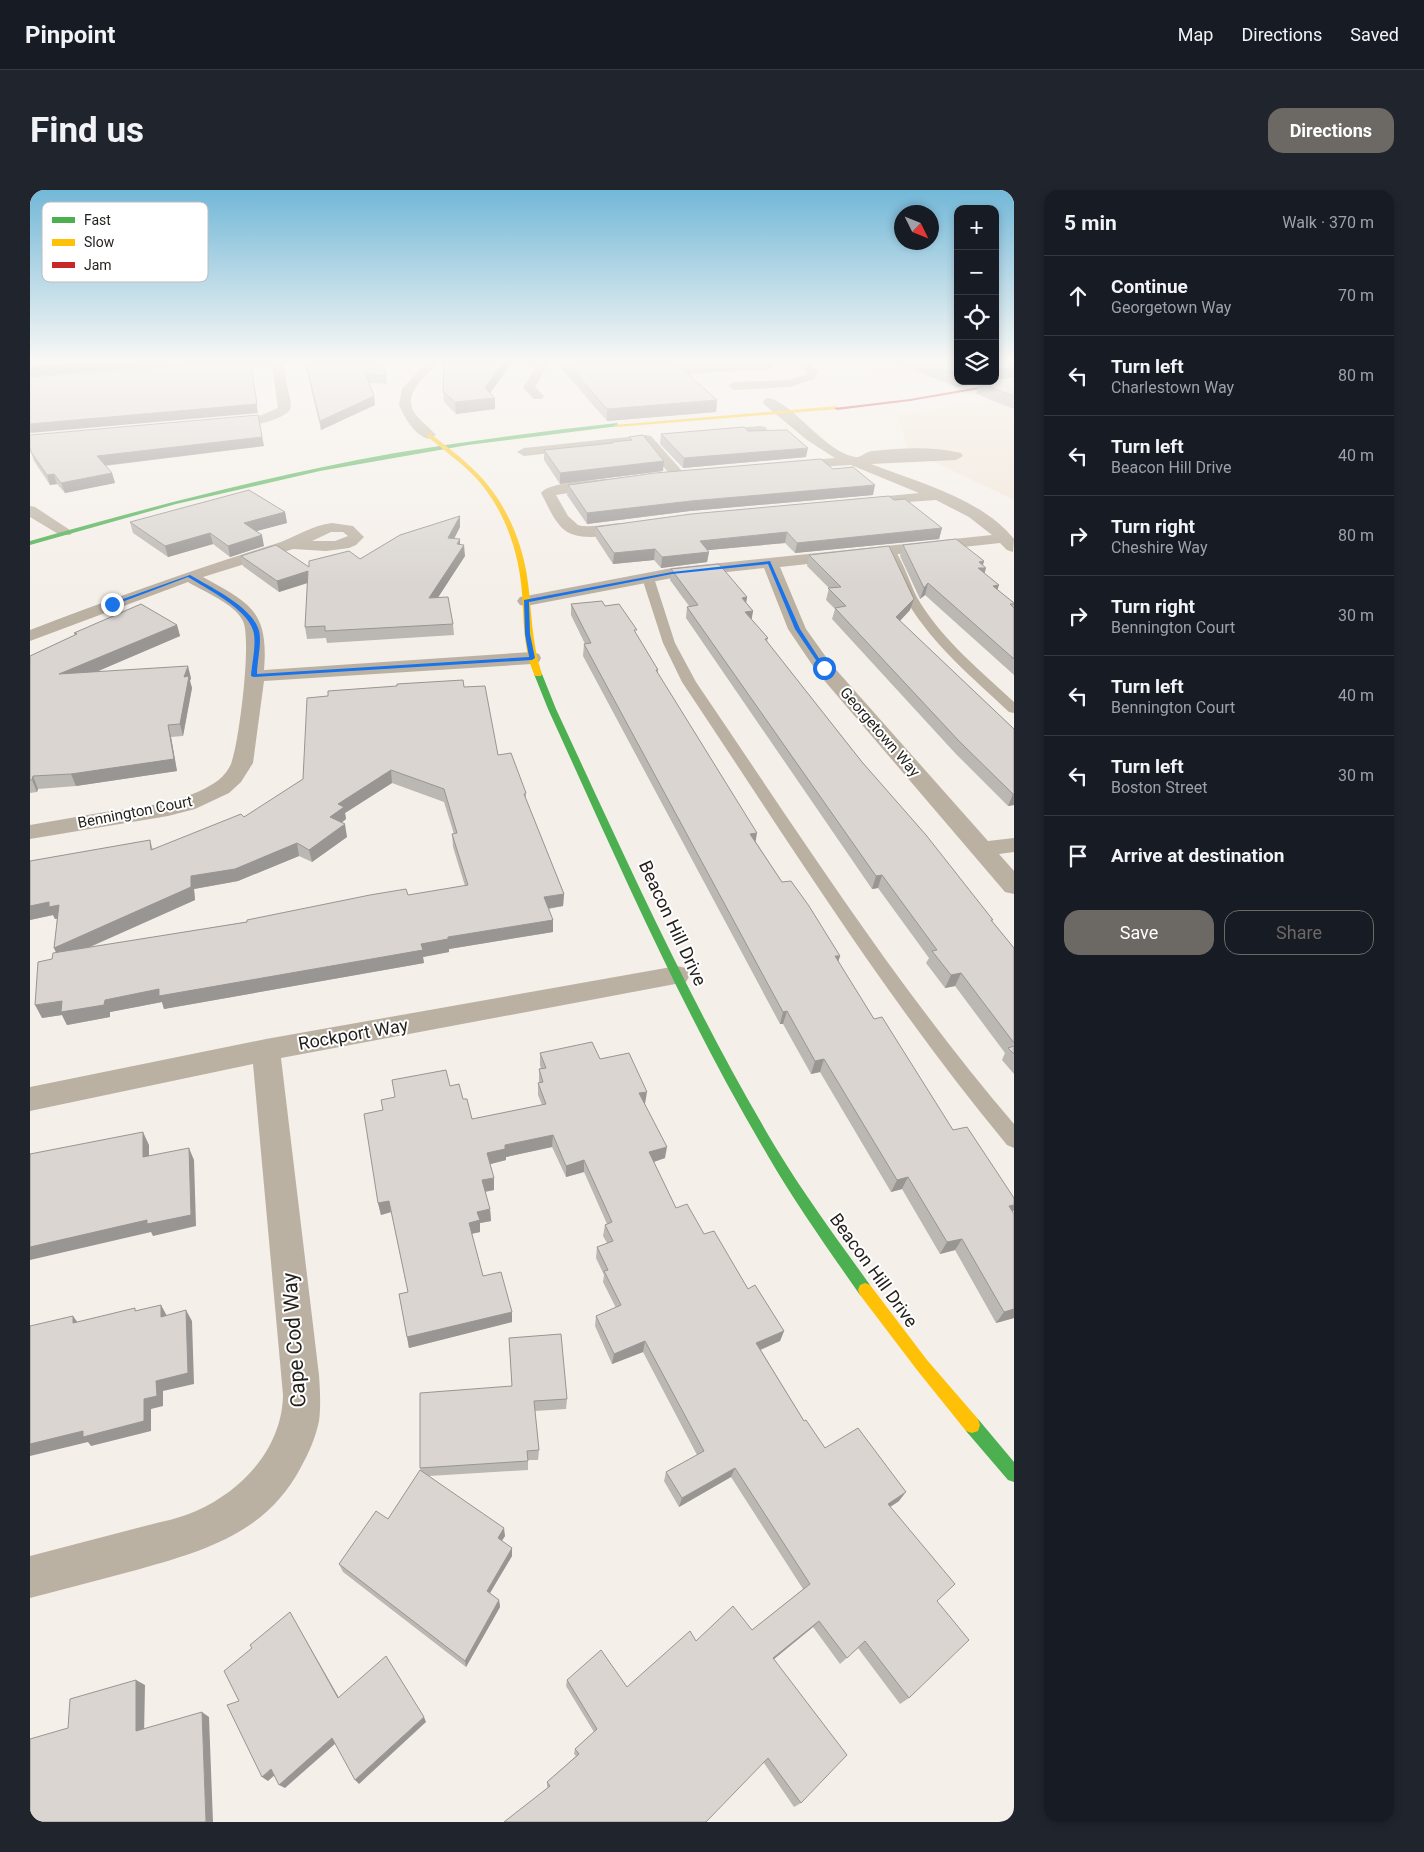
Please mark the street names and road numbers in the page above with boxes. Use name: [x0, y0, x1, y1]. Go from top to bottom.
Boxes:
street label: Georgetown Way: [836, 684, 924, 780]
street label: Bennington Court: [76, 792, 194, 832]
street label: Beacon Hill Drive: [635, 857, 711, 989]
street label: Rockport Way: [297, 1014, 410, 1054]
street label: Beacon Hill Drive: [826, 1209, 922, 1331]
street label: Cape Cod Way: [277, 1272, 311, 1408]

